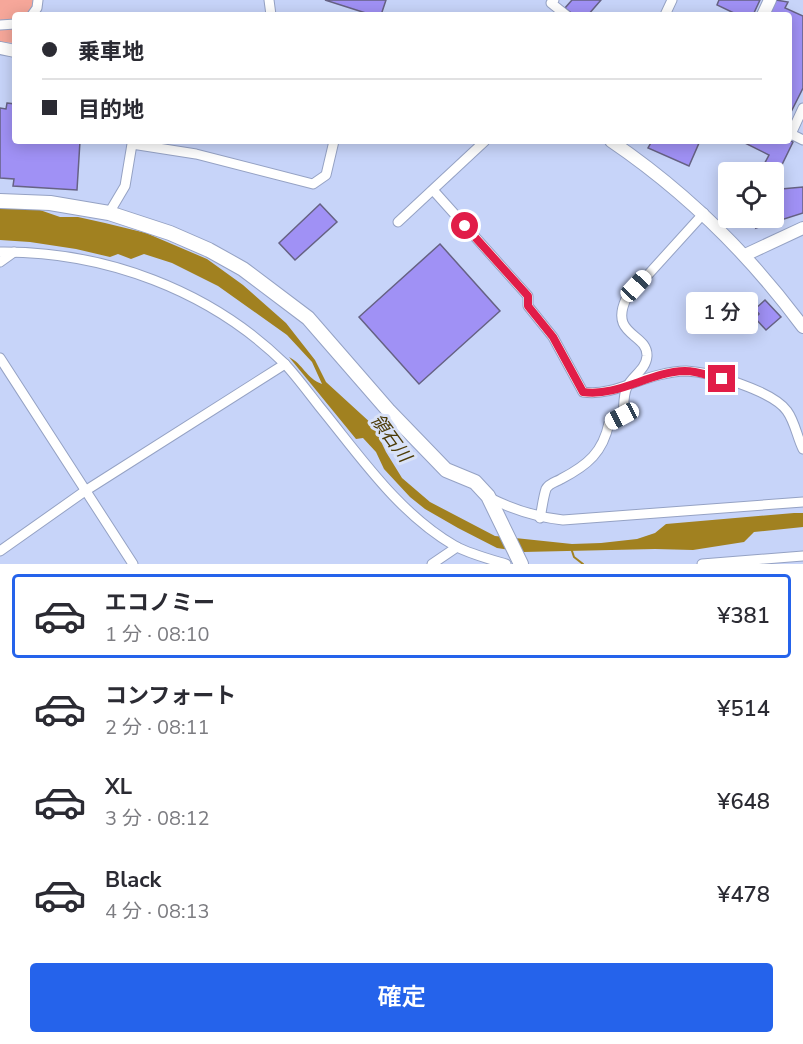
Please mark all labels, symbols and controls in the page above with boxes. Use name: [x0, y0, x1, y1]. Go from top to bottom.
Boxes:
text: 乗車地: [78, 37, 144, 67]
text: 目的地: [78, 95, 144, 125]
map controls: [718, 162, 784, 228]
button: locate: [718, 162, 784, 228]
route start: [451, 212, 478, 239]
car: [617, 267, 655, 305]
callout: 1 分: [686, 292, 758, 334]
text: 1 分: [703, 299, 741, 326]
route end: [708, 365, 735, 392]
car: [602, 400, 642, 432]
water label: 領石川: [365, 409, 418, 469]
text: エコノミー: [105, 588, 215, 618]
icon: car: [33, 589, 87, 643]
text: ¥381: [717, 601, 770, 631]
text: 1 分 · 08:10: [105, 621, 210, 648]
text: コンフォート: [105, 681, 236, 711]
icon: car: [33, 682, 87, 736]
text: ¥514: [717, 694, 770, 724]
text: 2 分 · 08:11: [105, 714, 210, 741]
text: XL: [105, 772, 132, 802]
icon: car: [33, 775, 87, 829]
text: ¥648: [717, 787, 770, 817]
text: 3 分 · 08:12: [105, 805, 210, 832]
text: Black: [105, 865, 161, 895]
icon: car: [33, 868, 87, 922]
text: ¥478: [717, 880, 770, 910]
text: 4 分 · 08:13: [105, 898, 210, 925]
button: 確定: [30, 963, 773, 1032]

